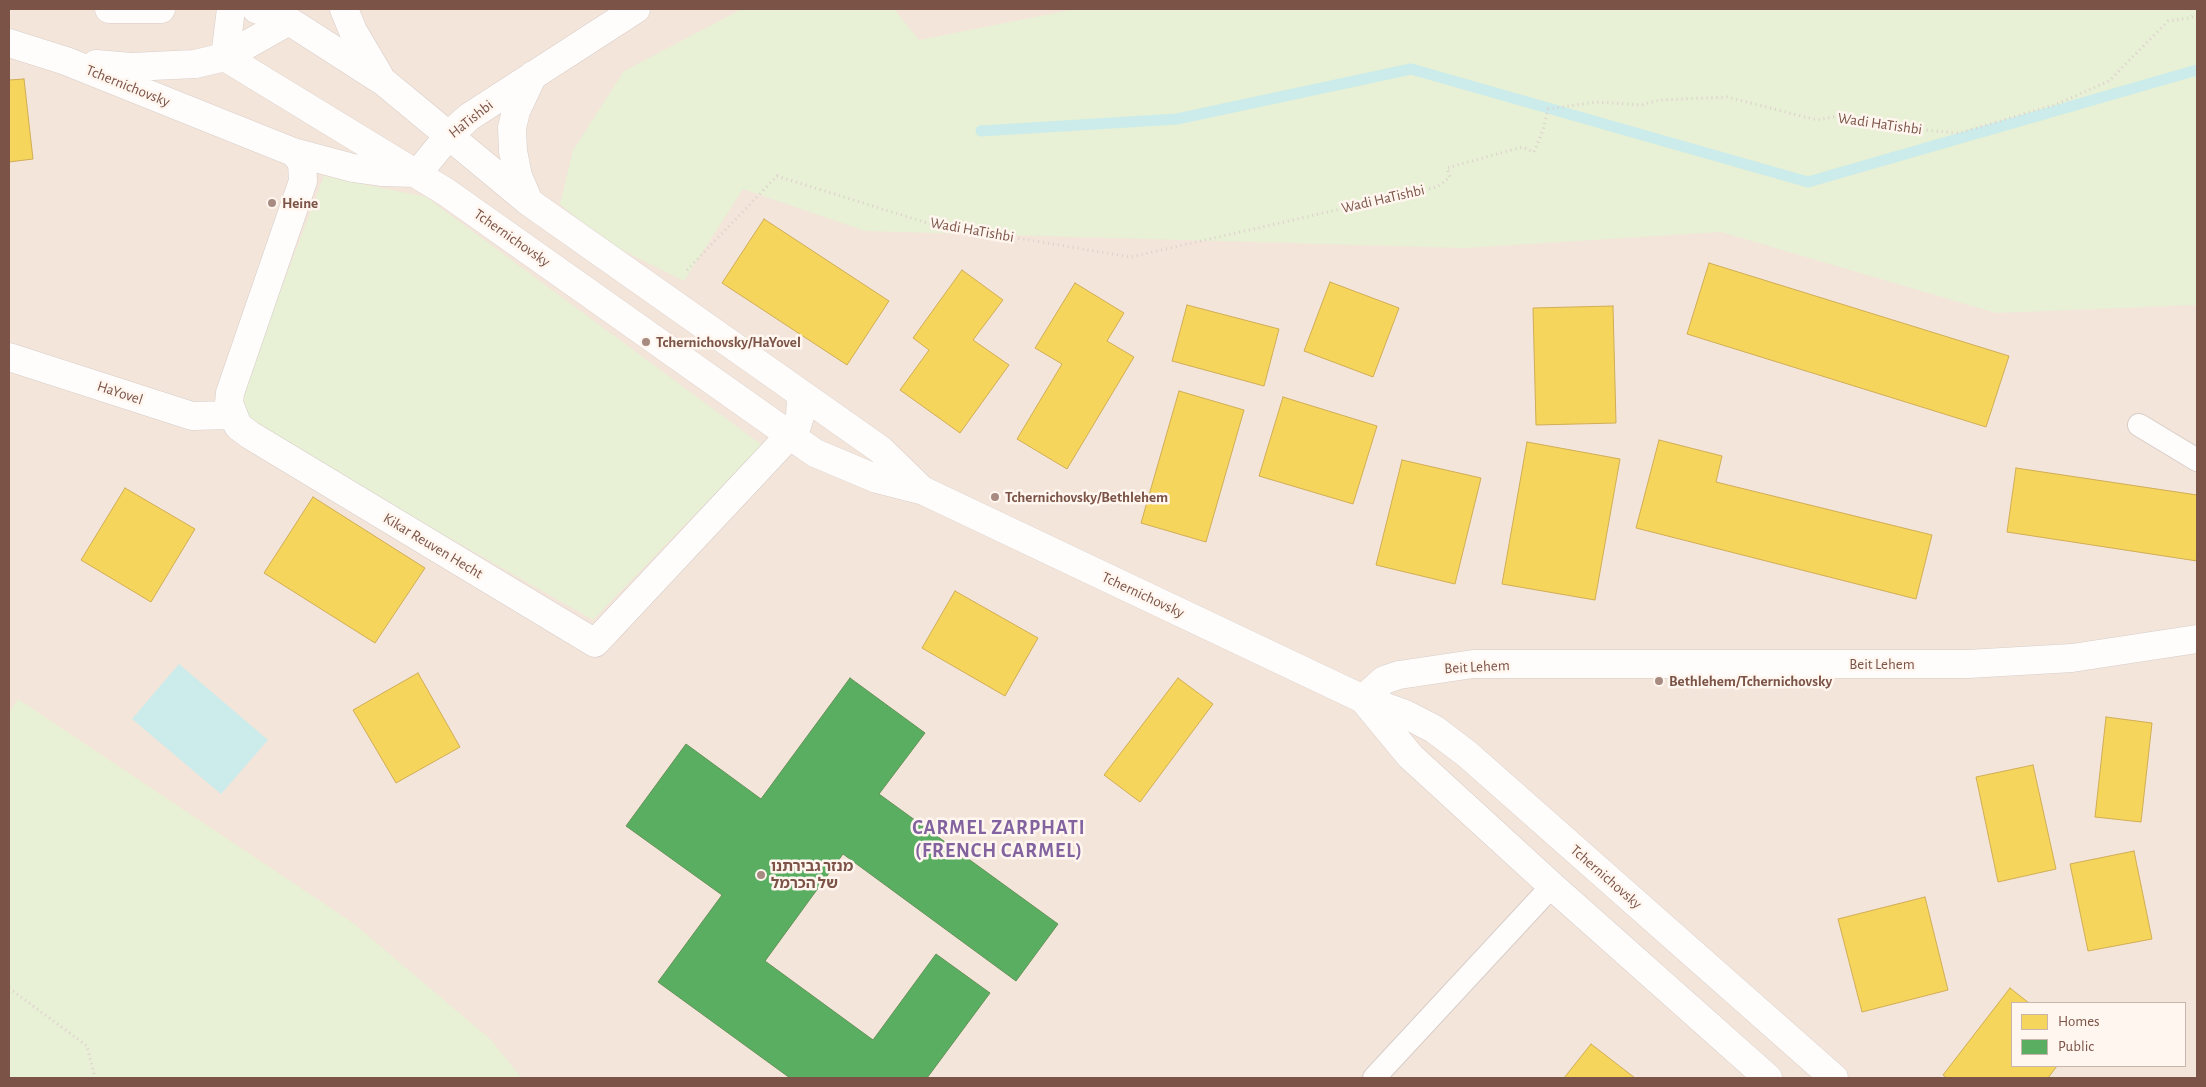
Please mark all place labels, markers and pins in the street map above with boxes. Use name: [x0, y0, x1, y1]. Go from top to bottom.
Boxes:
place label: Heine: [282, 194, 318, 212]
marker: Heine: [266, 197, 278, 209]
place label: Tchernichovsky/HaYovel: [656, 333, 801, 351]
marker: Tchernichovsky/HaYovel: [640, 336, 652, 348]
place label: Tchernichovsky/Bethlehem: [1005, 488, 1168, 506]
marker: Tchernichovsky/Bethlehem: [989, 491, 1001, 503]
place label: Bethlehem/Tchernichovsky: [1669, 672, 1832, 690]
marker: Bethlehem/Tchernichovsky: [1653, 675, 1665, 687]
place label: מנזר גבירתנו של הכרמל: [771, 857, 853, 892]
marker: מנזר גבירתנו של הכרמל: [755, 869, 767, 881]

